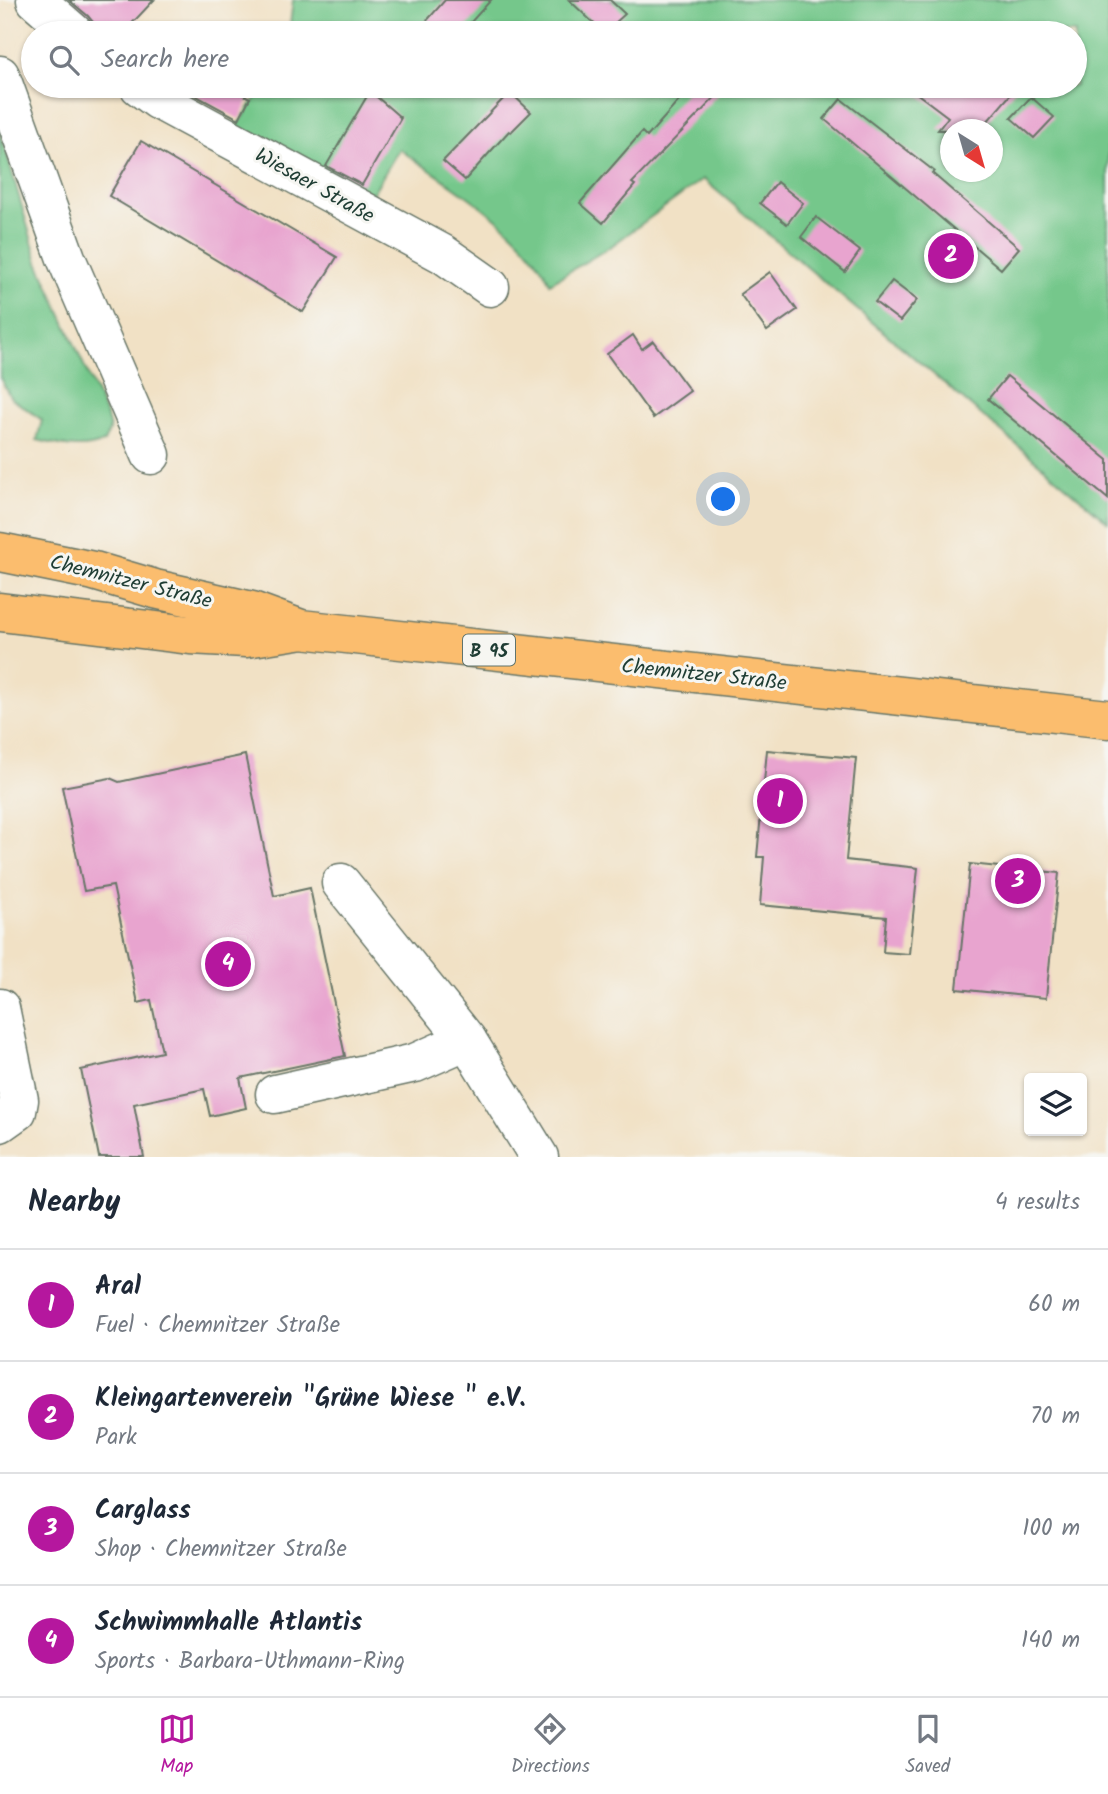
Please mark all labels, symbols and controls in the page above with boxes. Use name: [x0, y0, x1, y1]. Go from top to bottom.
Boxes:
search box: [21, 21, 1087, 98]
text: Search here: [101, 39, 229, 81]
icon: search: [45, 41, 83, 79]
north arrow: [940, 119, 1003, 182]
street label: Wiesaer Straße: [248, 140, 381, 233]
pin: 2: [928, 230, 974, 282]
your location: [706, 482, 740, 516]
street label: Chemnitzer Straße: [46, 546, 216, 619]
road number: B 95: [463, 635, 515, 666]
street label: Chemnitzer Straße: [619, 650, 789, 701]
pin: 1: [757, 775, 803, 827]
pin: 3: [995, 855, 1041, 907]
pin: 4: [205, 938, 251, 990]
map controls: [1024, 1073, 1087, 1136]
button: layers: [1024, 1073, 1087, 1136]
text: Nearby: [28, 1179, 120, 1227]
text: 4 results: [995, 1185, 1080, 1221]
text: Aral: [95, 1266, 141, 1308]
text: 1: [48, 1287, 54, 1323]
text: 60 m: [1028, 1287, 1080, 1323]
text: Fuel · Chemnitzer Straße: [95, 1308, 340, 1344]
text: Kleingartenverein "Grüne Wiese " e.V.: [95, 1378, 526, 1420]
text: 2: [44, 1399, 58, 1435]
text: 70 m: [1030, 1399, 1080, 1435]
text: Park: [95, 1420, 137, 1456]
text: Carglass: [95, 1490, 191, 1532]
text: 3: [45, 1511, 57, 1547]
text: 100 m: [1022, 1511, 1080, 1547]
text: Shop · Chemnitzer Straße: [95, 1532, 347, 1568]
text: Schwimmhalle Atlantis: [95, 1602, 362, 1644]
text: 4: [45, 1623, 57, 1659]
text: 140 m: [1021, 1623, 1080, 1659]
text: Sports · Barbara-Uthmann-Ring: [95, 1644, 405, 1680]
tab: Map: [158, 1710, 196, 1782]
tab: Directions: [511, 1710, 590, 1782]
tab: Saved: [905, 1710, 950, 1782]

